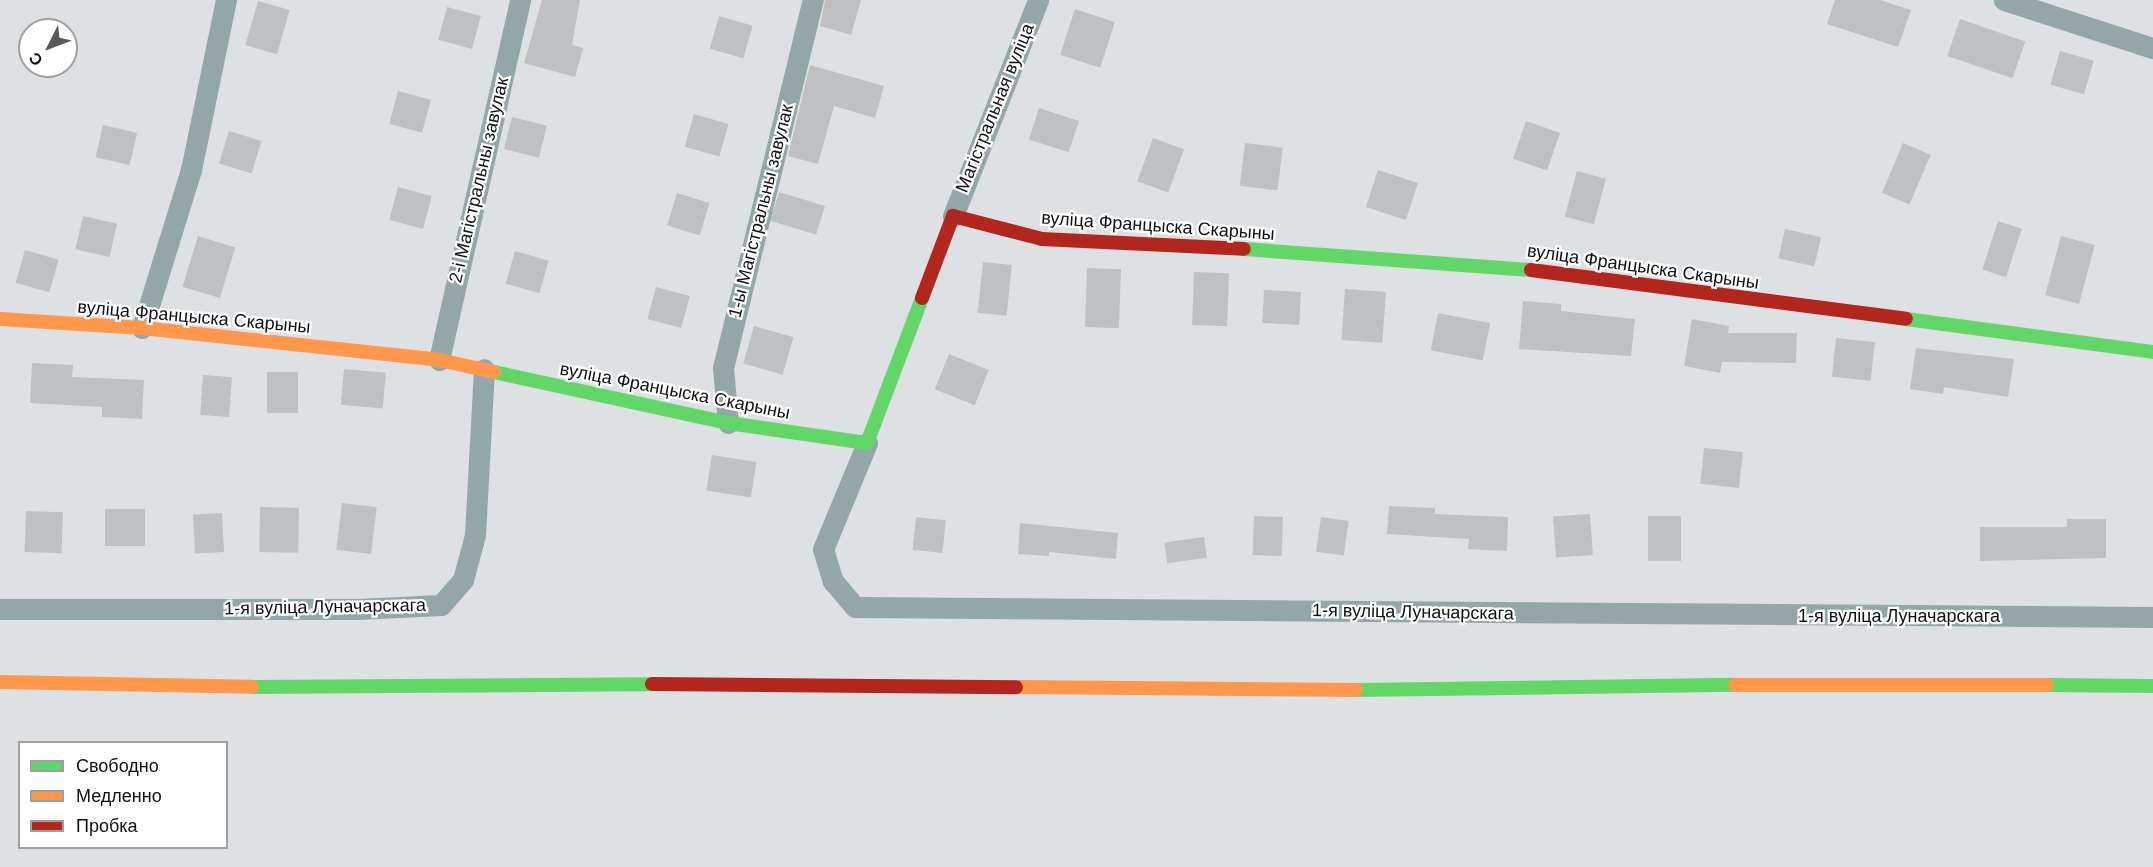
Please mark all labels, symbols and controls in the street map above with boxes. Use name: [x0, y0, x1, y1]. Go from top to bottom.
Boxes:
north arrow: [18, 18, 78, 78]
street label: Магістральная вуліца: [951, 20, 1039, 196]
text: С: [26, 49, 46, 69]
street label: 2-і Магістральны завулак: [445, 75, 513, 285]
street label: 1-ы Магістральны завулак: [724, 102, 798, 320]
street label: вуліца Францыска Скарыны: [1041, 207, 1275, 245]
street label: вуліца Францыска Скарыны: [1526, 240, 1760, 294]
street label: вуліца Францыска Скарыны: [77, 296, 311, 338]
street label: вуліца Францыска Скарыны: [558, 358, 792, 424]
street label: 1-я вуліца Луначарскага: [224, 594, 426, 620]
street label: 1-я вуліца Луначарскага: [1312, 599, 1514, 625]
street label: 1-я вуліца Луначарскага: [1798, 605, 2000, 627]
legend: [18, 741, 228, 849]
text: Свободно: [76, 756, 159, 776]
text: Медленно: [76, 786, 162, 806]
text: Пробка: [76, 816, 138, 836]

